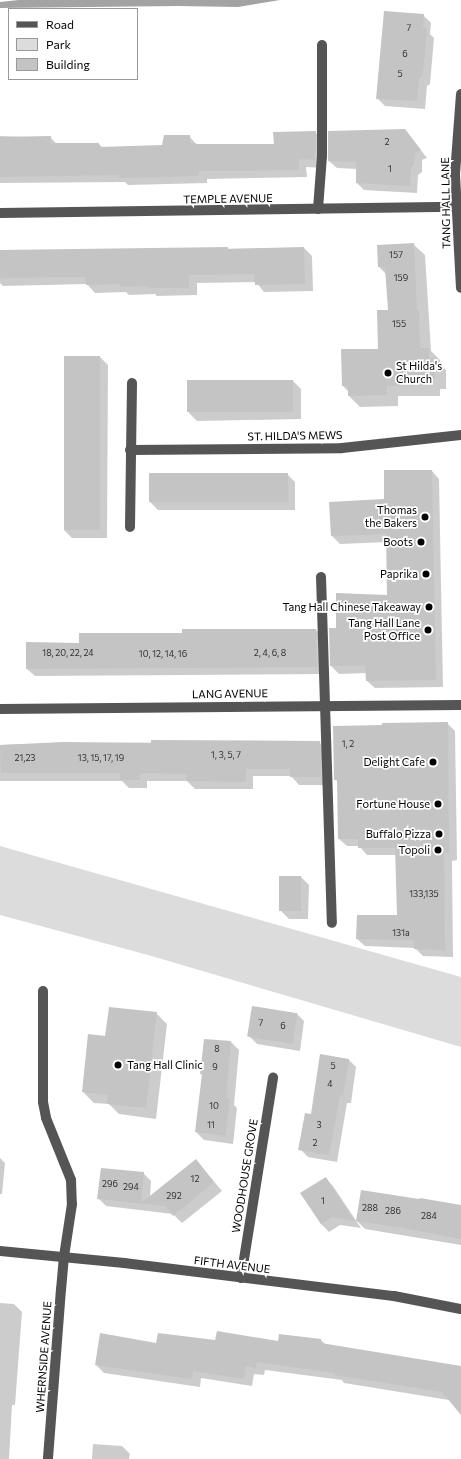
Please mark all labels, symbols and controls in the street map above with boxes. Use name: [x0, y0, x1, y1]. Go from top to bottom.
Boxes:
legend: [8, 8, 138, 80]
text: Road: [46, 17, 74, 31]
house number: 7: [407, 23, 411, 33]
text: Park: [46, 37, 71, 51]
house number: 6: [402, 49, 408, 59]
text: Building: [46, 57, 90, 71]
house number: 5: [397, 69, 403, 79]
house number: 2: [385, 137, 389, 147]
street label: TANG HALL LANE: [439, 157, 453, 249]
house number: 1: [388, 164, 392, 174]
street label: TEMPLE AVENUE: [183, 192, 273, 206]
house number: 157: [389, 250, 403, 260]
house number: 159: [394, 273, 408, 283]
house number: 155: [392, 319, 406, 329]
place label: St Hilda's Church: [396, 360, 442, 386]
marker: St Hilda's Church: [383, 368, 393, 378]
street label: ST. HILDA'S MEWS: [247, 429, 343, 443]
place label: Thomas the Bakers: [365, 504, 417, 530]
marker: Thomas the Bakers: [420, 512, 430, 522]
place label: Boots: [383, 535, 413, 549]
marker: Boots: [416, 537, 426, 547]
place label: Paprika: [380, 567, 418, 581]
marker: Paprika: [421, 569, 431, 579]
place label: Tang Hall Chinese Takeaway: [282, 600, 421, 614]
marker: Tang Hall Chinese Takeaway: [424, 602, 434, 612]
place label: Tang Hall Lane Post Office: [348, 617, 420, 643]
marker: Tang Hall Lane Post Office: [423, 625, 433, 635]
house number: 18, 20, 22, 24: [42, 648, 94, 658]
house number: 2, 4, 6, 8: [254, 648, 286, 658]
house number: 10, 12, 14, 16: [139, 649, 187, 659]
street label: LANG AVENUE: [192, 687, 268, 701]
house number: 1, 2: [342, 739, 354, 749]
house number: 1, 3, 5, 7: [211, 750, 241, 760]
house number: 21,23: [14, 753, 36, 763]
house number: 13, 15, 17, 19: [78, 753, 124, 763]
place label: Delight Cafe: [363, 755, 425, 769]
marker: Delight Cafe: [428, 757, 438, 767]
place label: Fortune House: [356, 797, 430, 811]
marker: Fortune House: [433, 799, 443, 809]
place label: Buffalo Pizza: [366, 827, 431, 841]
marker: Buffalo Pizza: [434, 829, 444, 839]
place label: Topoli: [399, 843, 430, 857]
marker: Topoli: [433, 845, 443, 855]
house number: 133,135: [409, 889, 439, 899]
house number: 131a: [392, 928, 410, 938]
house number: 7: [259, 1018, 263, 1028]
house number: 6: [280, 1021, 286, 1031]
house number: 8: [214, 1044, 220, 1054]
place label: Tang Hall Clinic: [127, 1058, 203, 1072]
marker: Tang Hall Clinic: [112, 1059, 124, 1071]
house number: 5: [330, 1061, 336, 1071]
house number: 9: [212, 1062, 218, 1072]
house number: 4: [327, 1079, 333, 1089]
house number: 10: [209, 1101, 219, 1111]
street label: WOODHOUSE GROVE: [229, 1118, 261, 1234]
house number: 11: [207, 1120, 215, 1130]
house number: 3: [316, 1120, 322, 1130]
house number: 2: [313, 1138, 317, 1148]
house number: 12: [191, 1174, 199, 1184]
house number: 296: [102, 1179, 118, 1189]
house number: 294: [123, 1182, 139, 1192]
house number: 292: [166, 1191, 182, 1201]
house number: 1: [321, 1196, 325, 1206]
house number: 288: [362, 1203, 378, 1213]
house number: 286: [385, 1206, 401, 1216]
house number: 284: [421, 1211, 437, 1221]
street label: FIFTH AVENUE: [193, 1254, 271, 1276]
street label: WHERNSIDE AVENUE: [34, 1301, 54, 1413]

